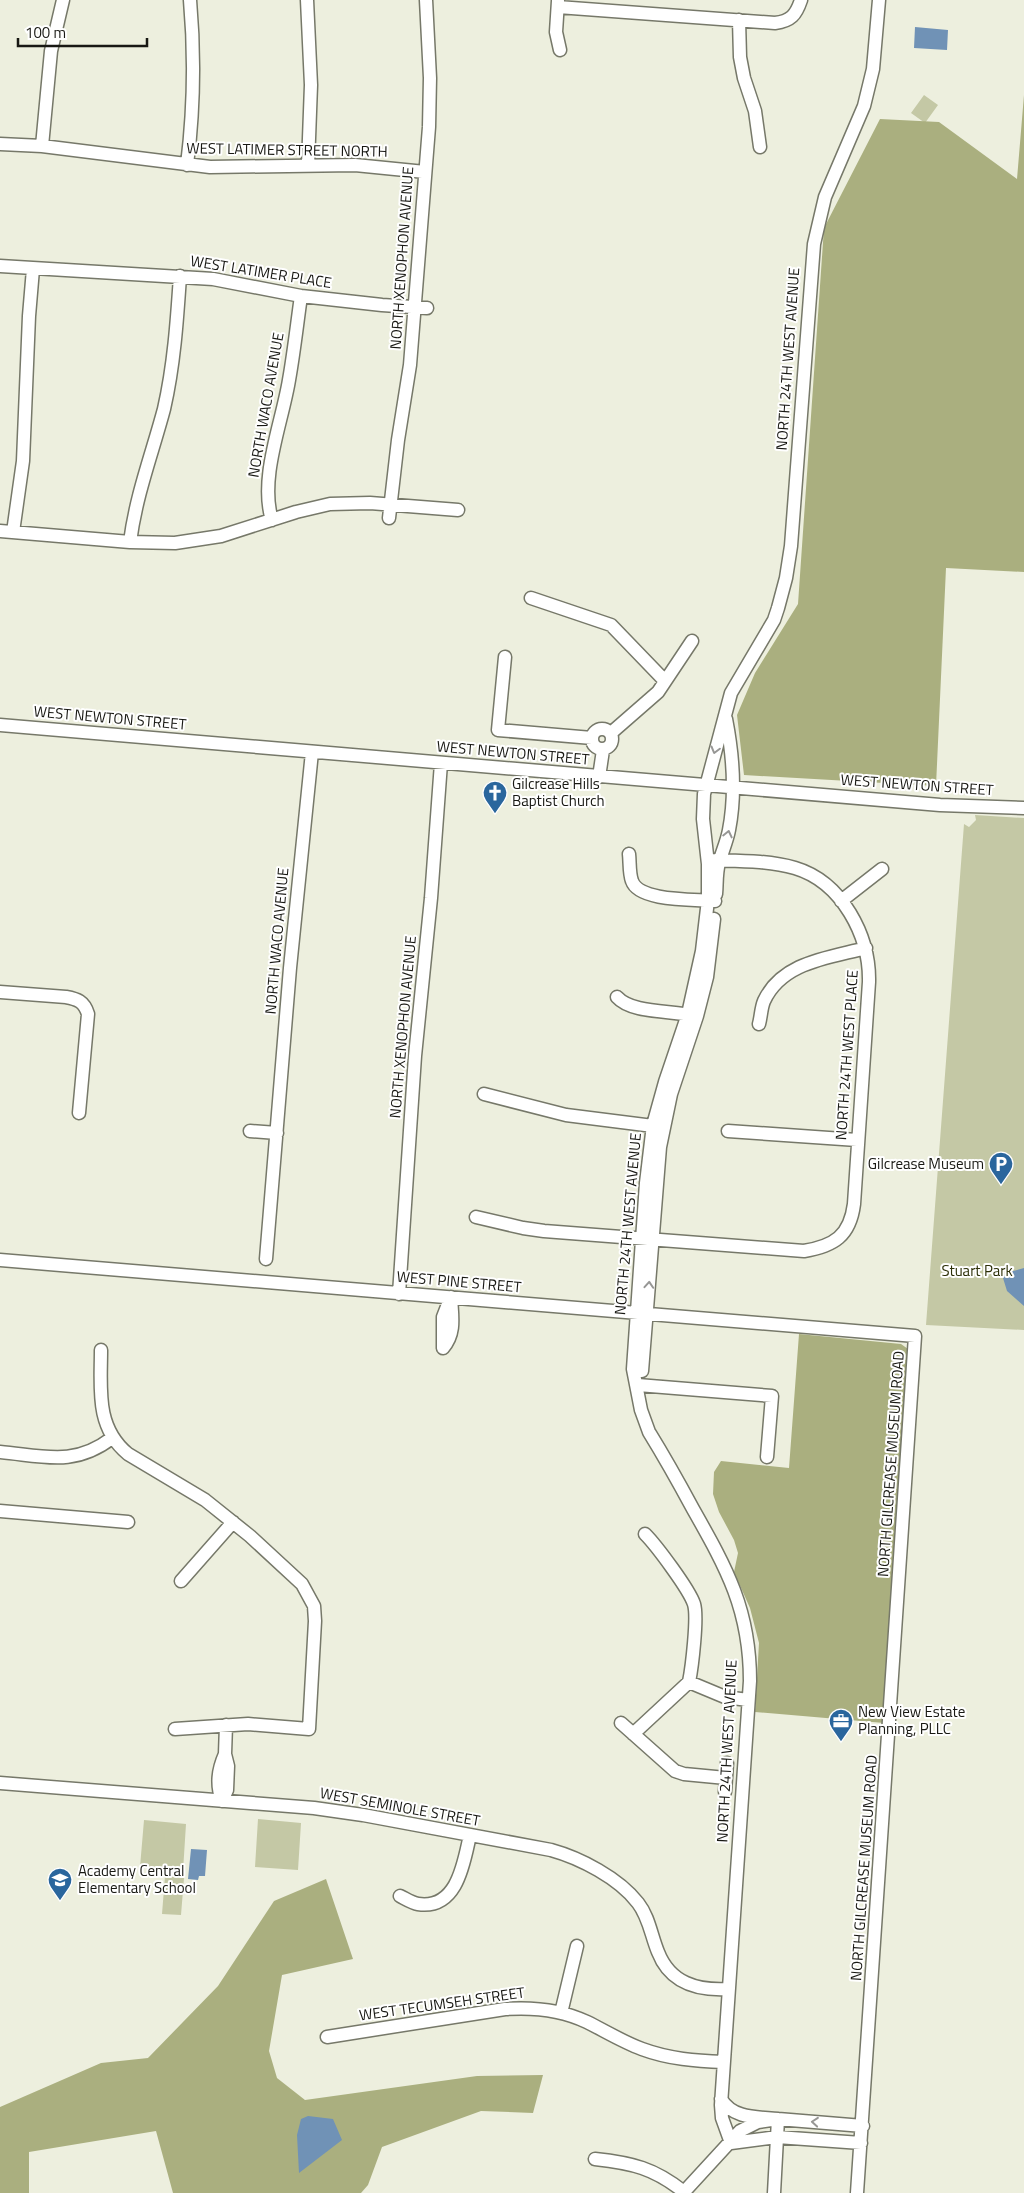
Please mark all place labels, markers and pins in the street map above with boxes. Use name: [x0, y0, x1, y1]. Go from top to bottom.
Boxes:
place label: Gilcrease Hills Baptist Church: [512, 772, 605, 812]
church icon: Gilcrease Hills Baptist Church: [482, 780, 508, 814]
parking icon: Gilcrease Museum: [988, 1151, 1014, 1185]
place label: Gilcrease Museum: [868, 1152, 984, 1175]
place label: New View Estate Planning, PLLC: [858, 1700, 965, 1740]
office icon: New View Estate Planning, PLLC: [828, 1708, 854, 1742]
place label: Academy Central Elementary School: [78, 1859, 196, 1899]
school or university icon: Academy Central Elementary School: [47, 1867, 73, 1901]

